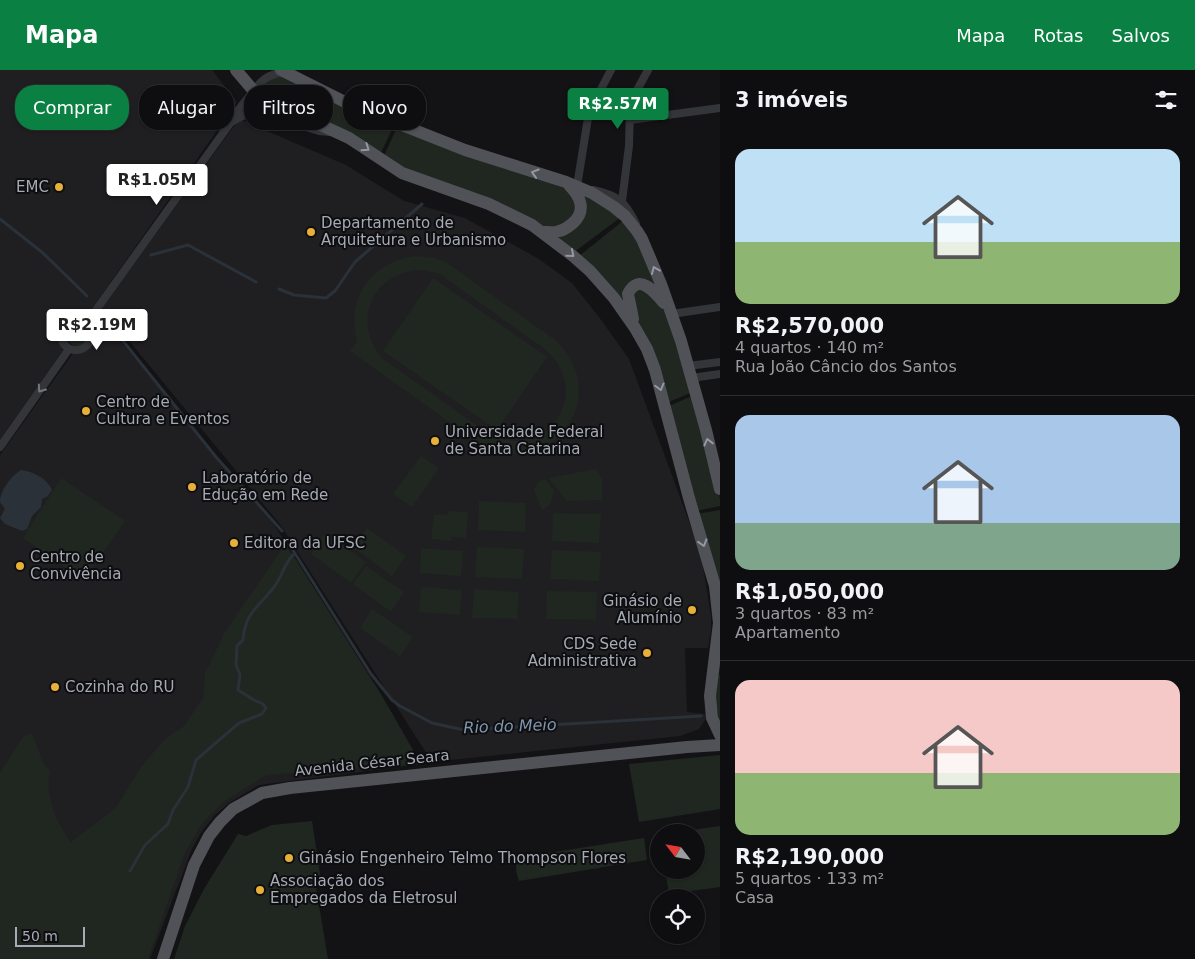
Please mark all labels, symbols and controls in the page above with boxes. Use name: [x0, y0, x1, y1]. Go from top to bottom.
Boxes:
text: Mapa: [25, 21, 98, 49]
text: Mapa: [956, 25, 1005, 46]
text: Rotas: [1033, 25, 1084, 46]
text: Salvos: [1112, 25, 1170, 46]
chip: Comprar: [15, 85, 129, 130]
chip: Alugar: [139, 85, 234, 130]
chip: Filtros: [244, 85, 333, 130]
chip: Novo: [343, 85, 426, 130]
icon: filters: [1152, 86, 1180, 114]
pin: R$2.57M: [572, 88, 664, 130]
text: 3 imóveis: [735, 88, 848, 112]
text: R$2.57M: [579, 94, 657, 113]
one-way arrow: [360, 142, 370, 151]
pin: R$1.05M: [111, 164, 203, 206]
one-way arrow: [532, 169, 540, 179]
text: R$1.05M: [118, 170, 196, 189]
place label: EMC: [16, 178, 49, 196]
marker: EMC: [53, 181, 65, 193]
icon: home: [913, 182, 1003, 272]
place label: Departamento de Arquitetura e Urbanismo: [321, 214, 506, 249]
marker: Departamento de Arquitetura e Urbanismo: [305, 226, 317, 238]
one-way arrow: [565, 249, 574, 258]
one-way arrow: [650, 266, 661, 275]
pin: R$2.19M: [51, 308, 143, 351]
text: R$2,570,000: [735, 314, 884, 338]
text: R$2.19M: [58, 315, 136, 334]
text: 4 quartos · 140 m²: [735, 338, 884, 357]
text: Rua João Câncio dos Santos: [735, 357, 957, 376]
one-way arrow: [654, 382, 665, 391]
one-way arrow: [38, 384, 47, 393]
place label: Centro de Cultura e Eventos: [96, 393, 230, 428]
marker: Centro de Cultura e Eventos: [80, 405, 92, 417]
place label: Universidade Federal de Santa Catarina: [445, 423, 603, 458]
marker: Universidade Federal de Santa Catarina: [429, 435, 441, 447]
one-way arrow: [704, 438, 714, 446]
icon: home: [913, 447, 1003, 537]
place label: Laboratório de Edução em Rede: [202, 469, 328, 504]
marker: Laboratório de Edução em Rede: [186, 481, 198, 493]
place label: Editora da UFSC: [244, 534, 365, 552]
marker: Editora da UFSC: [228, 537, 240, 549]
one-way arrow: [698, 539, 708, 547]
place label: Centro de Convivência: [30, 548, 121, 583]
marker: Centro de Convivência: [14, 560, 26, 572]
text: R$1,050,000: [735, 580, 884, 604]
place label: Ginásio de Alumínio: [603, 592, 682, 627]
marker: Ginásio de Alumínio: [686, 604, 698, 616]
text: 3 quartos · 83 m²: [735, 604, 874, 623]
text: Apartamento: [735, 623, 840, 642]
place label: CDS Sede Administrativa: [528, 635, 637, 670]
marker: CDS Sede Administrativa: [641, 647, 653, 659]
place label: Cozinha do RU: [65, 678, 175, 696]
marker: Cozinha do RU: [49, 681, 61, 693]
icon: home: [913, 712, 1003, 802]
water label: Rio do Meio: [463, 715, 557, 737]
street label: Avenida César Seara: [294, 746, 450, 780]
north arrow: [650, 824, 705, 879]
map controls: [650, 824, 705, 944]
text: R$2,190,000: [735, 845, 884, 869]
place label: Ginásio Engenheiro Telmo Thompson Flores: [299, 849, 626, 867]
marker: Ginásio Engenheiro Telmo Thompson Flores: [283, 852, 295, 864]
text: 5 quartos · 133 m²: [735, 869, 884, 888]
place label: Associação dos Empregados da Eletrosul: [270, 872, 457, 907]
marker: Associação dos Empregados da Eletrosul: [254, 884, 266, 896]
text: Casa: [735, 888, 774, 907]
button: locate: [650, 889, 705, 944]
scale bar: [15, 924, 85, 947]
text: 50 m: [22, 928, 58, 944]

